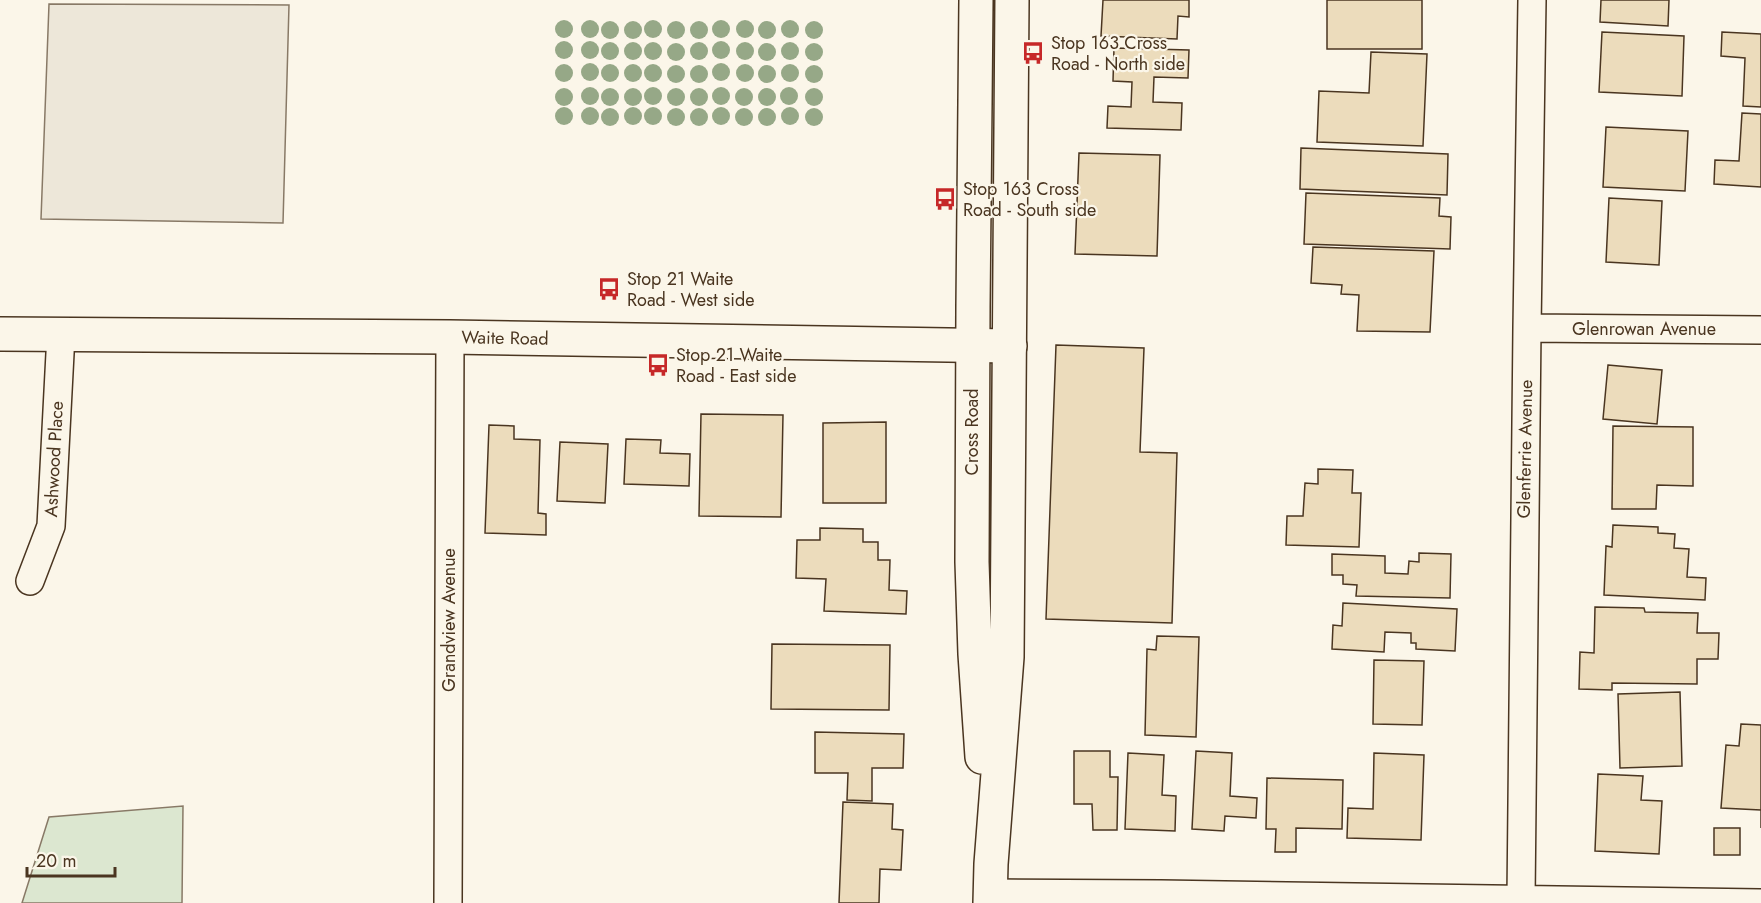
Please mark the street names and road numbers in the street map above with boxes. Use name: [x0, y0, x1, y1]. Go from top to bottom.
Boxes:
street label: Glenrowan Avenue: [1572, 316, 1716, 342]
street label: Waite Road: [461, 324, 549, 352]
street label: Glenferrie Avenue: [1511, 379, 1539, 519]
street label: Cross Road: [959, 389, 985, 475]
street label: Ashwood Place: [38, 400, 70, 518]
street label: Grandview Avenue: [436, 548, 462, 692]

